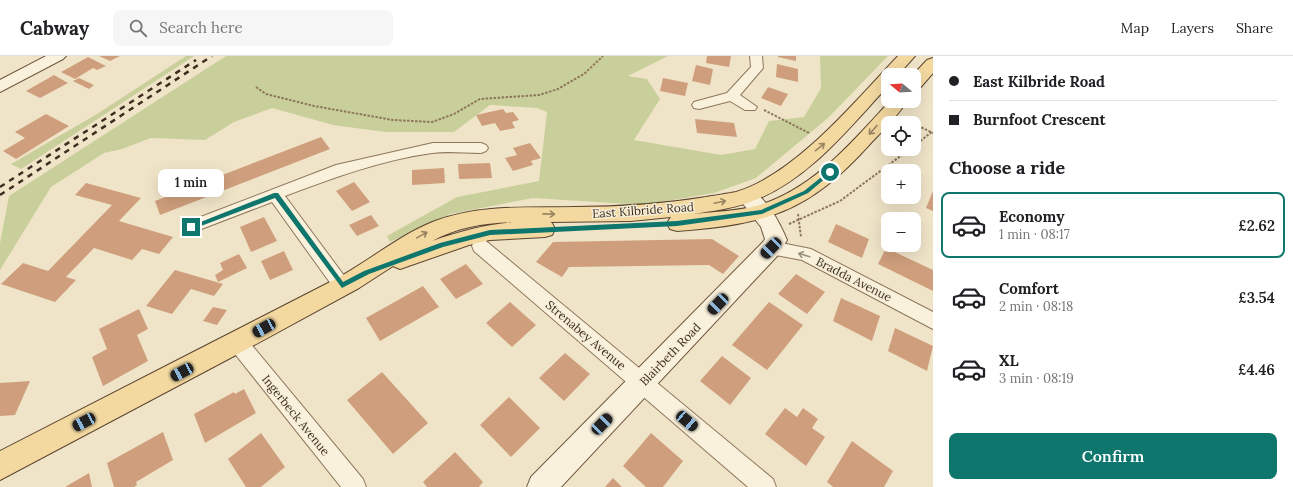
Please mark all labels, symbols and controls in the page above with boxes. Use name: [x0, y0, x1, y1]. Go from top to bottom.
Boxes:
search box: [113, 10, 393, 46]
text: Cabway: [20, 16, 89, 40]
icon: search: [127, 17, 149, 39]
text: Search here: [159, 18, 243, 37]
text: Map: [1121, 19, 1149, 37]
text: Layers: [1171, 19, 1214, 37]
text: Share: [1236, 19, 1273, 37]
north arrow: [881, 68, 921, 108]
map controls: [881, 68, 921, 252]
text: East Kilbride Road: [973, 72, 1105, 91]
text: Burnfoot Crescent: [973, 110, 1106, 129]
button: locate: [881, 116, 921, 156]
one-way arrow: [868, 125, 878, 135]
one-way arrow: [815, 143, 826, 151]
text: Choose a ride: [949, 156, 1065, 179]
route start: [821, 163, 839, 181]
button: +: [881, 164, 921, 204]
callout: 1 min: [158, 169, 224, 197]
text: 1 min: [175, 174, 207, 191]
one-way arrow: [713, 197, 726, 205]
street label: East Kilbride Road: [592, 199, 694, 221]
icon: car: [951, 207, 987, 243]
text: Economy: [999, 207, 1064, 226]
one-way arrow: [542, 210, 555, 218]
button: −: [881, 212, 921, 252]
text: £2.62: [1238, 216, 1275, 235]
route end: [182, 218, 200, 236]
text: 1 min · 08:17: [999, 226, 1070, 243]
one-way arrow: [416, 231, 428, 239]
car: [758, 235, 784, 261]
one-way arrow: [797, 251, 810, 258]
street label: Bradda Avenue: [814, 253, 895, 305]
icon: car: [951, 279, 987, 315]
text: Comfort: [999, 279, 1059, 298]
text: £3.54: [1238, 288, 1275, 307]
car: [705, 291, 731, 317]
street label: Strenabey Avenue: [543, 297, 630, 373]
text: 2 min · 08:18: [999, 298, 1073, 315]
car: [251, 317, 277, 339]
street label: Blairbeth Road: [636, 319, 704, 389]
icon: car: [951, 351, 987, 387]
text: XL: [999, 351, 1019, 370]
text: £4.46: [1238, 360, 1275, 379]
car: [169, 361, 195, 383]
text: 3 min · 08:19: [999, 370, 1074, 387]
street label: Ingerbeck Avenue: [259, 372, 333, 459]
car: [674, 409, 700, 433]
car: [71, 411, 97, 433]
car: [589, 411, 615, 437]
button: Confirm: [949, 433, 1277, 479]

